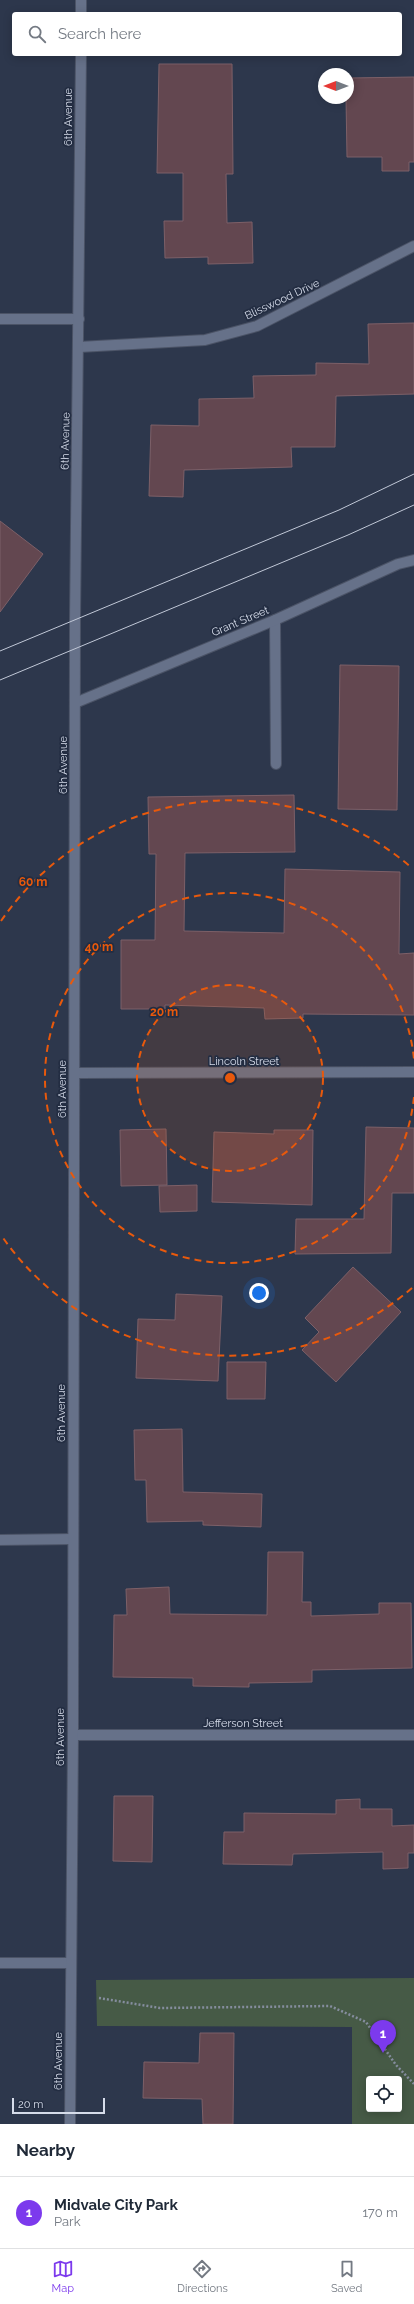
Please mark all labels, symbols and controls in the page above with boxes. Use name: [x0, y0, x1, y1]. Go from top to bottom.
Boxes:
search box: [12, 12, 402, 56]
icon: search: [26, 23, 48, 45]
text: Search here: [58, 25, 141, 43]
north arrow: [318, 68, 354, 104]
street label: 6th Avenue: [62, 88, 75, 146]
street label: Blisswood Drive: [243, 276, 322, 322]
street label: 6th Avenue: [58, 411, 73, 470]
street label: Grant Street: [210, 603, 271, 639]
street label: 6th Avenue: [57, 736, 70, 794]
text: 60 m: [19, 875, 47, 889]
text: 40 m: [85, 940, 113, 954]
text: 20 m: [150, 1005, 178, 1019]
street label: Lincoln Street: [209, 1055, 280, 1068]
street label: 6th Avenue: [56, 1060, 69, 1118]
centre of rings: [223, 1071, 237, 1085]
your location: [249, 1283, 269, 1303]
street label: 6th Avenue: [55, 1384, 68, 1442]
street label: 6th Avenue: [54, 1708, 67, 1766]
street label: Jefferson Street: [203, 1717, 283, 1730]
pin: 1: [370, 2020, 396, 2053]
street label: 6th Avenue: [52, 2032, 65, 2090]
map controls: [366, 2076, 402, 2112]
button: locate: [366, 2076, 402, 2112]
scale bar: [12, 2096, 105, 2115]
text: 20 m: [18, 2098, 43, 2111]
text: Nearby: [16, 2140, 75, 2160]
text: Midvale City Park: [54, 2196, 178, 2214]
text: 1: [26, 2205, 32, 2220]
text: 170 m: [362, 2205, 398, 2220]
text: Park: [54, 2214, 81, 2229]
tab: Map: [52, 2258, 74, 2295]
tab: Directions: [177, 2258, 228, 2295]
tab: Saved: [331, 2258, 362, 2295]

